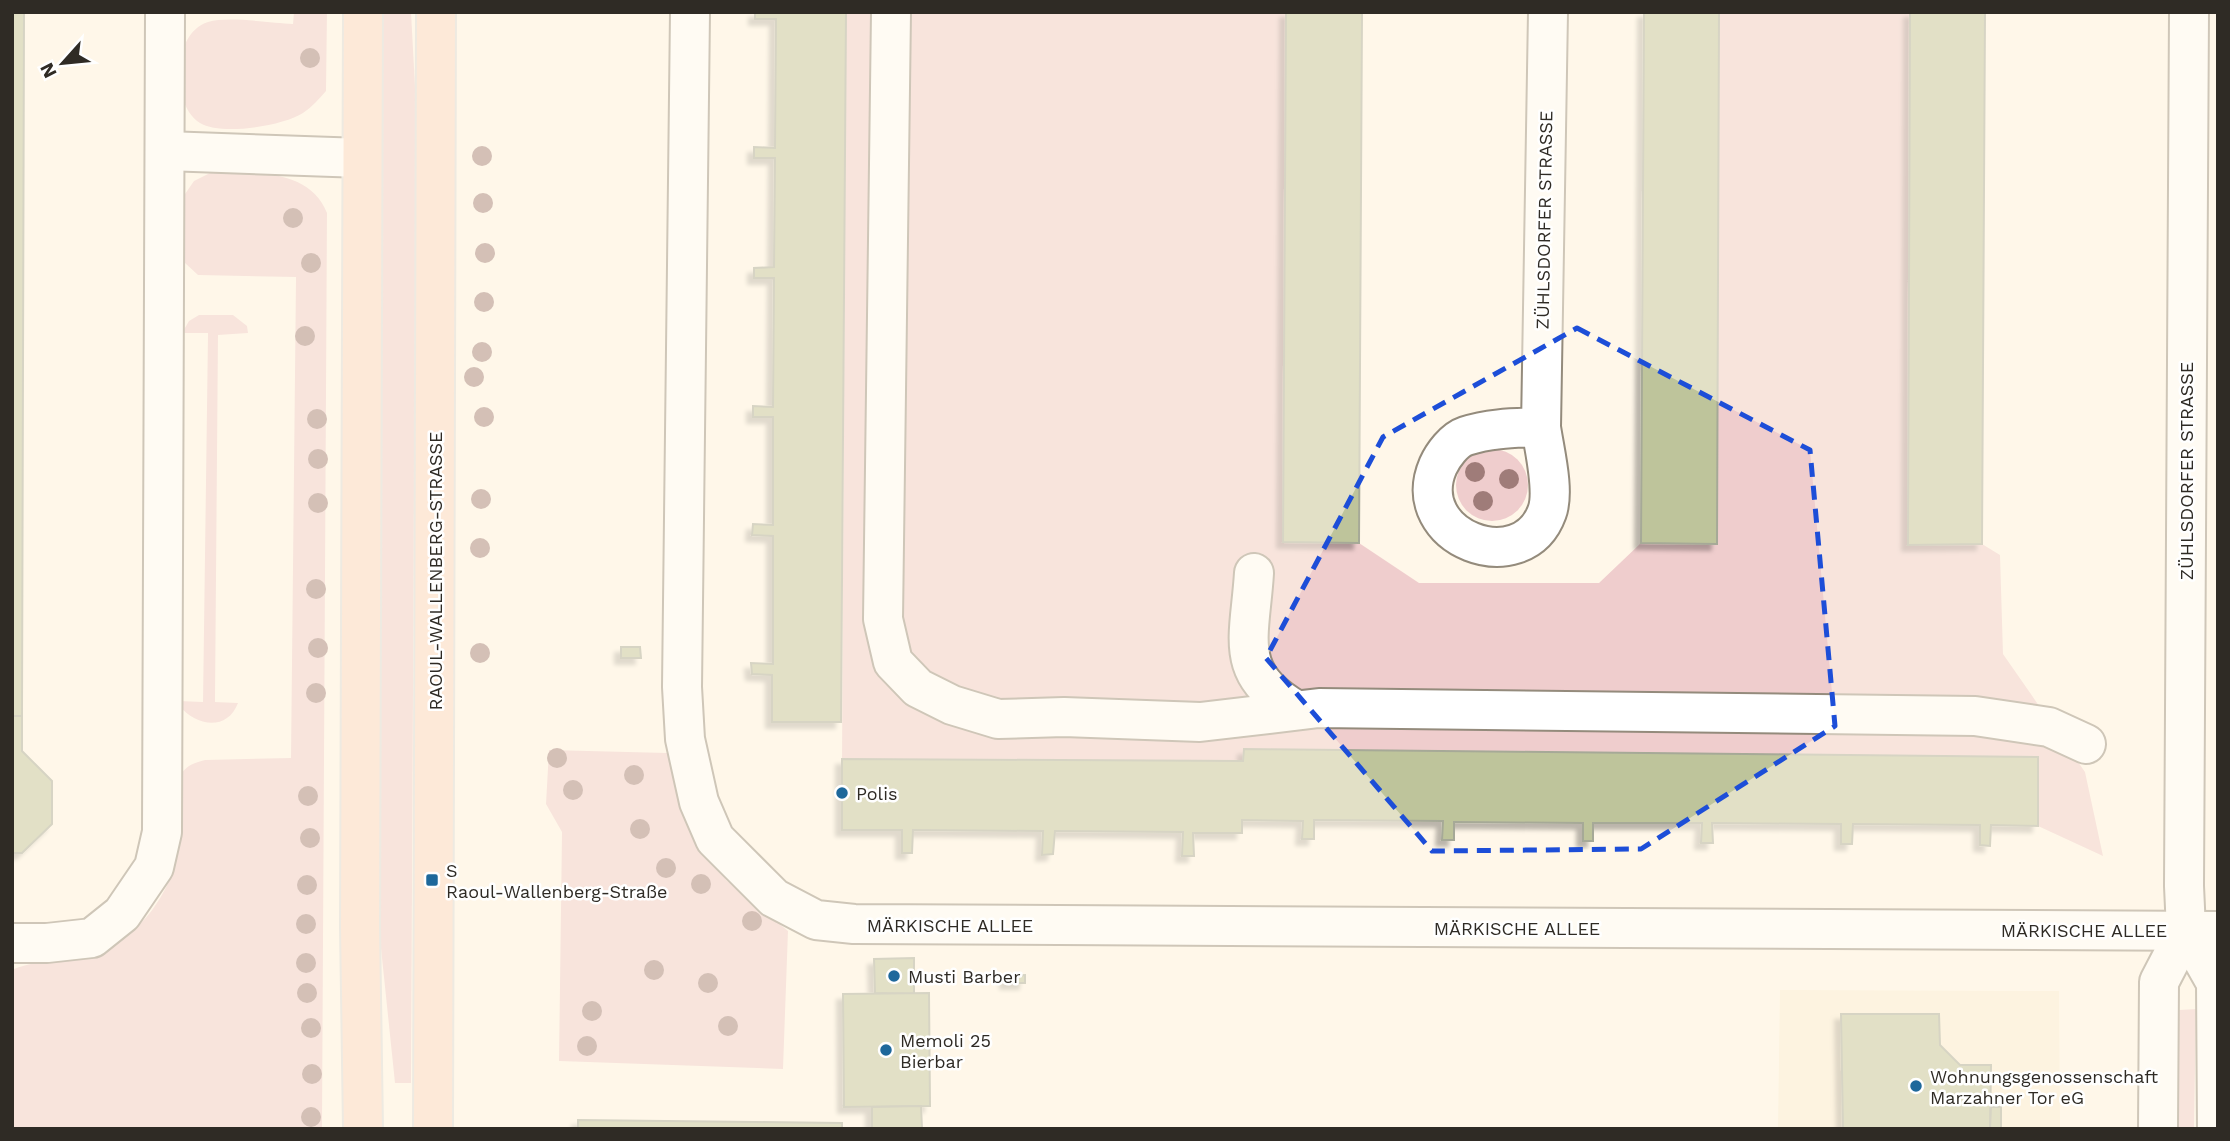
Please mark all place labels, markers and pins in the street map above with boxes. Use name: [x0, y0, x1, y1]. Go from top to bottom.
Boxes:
place label: Polis: [856, 783, 897, 804]
marker: Polis: [834, 785, 850, 801]
place label: S Raoul-Wallenberg-Straße: [446, 860, 667, 902]
marker: S Raoul-Wallenberg-Straße: [424, 872, 440, 888]
place label: Musti Barber: [908, 966, 1021, 987]
marker: Musti Barber: [886, 968, 902, 984]
place label: Memoli 25 Bierbar: [900, 1030, 991, 1072]
marker: Memoli 25 Bierbar: [878, 1042, 894, 1058]
place label: Wohnungsgenossenschaft Marzahner Tor eG: [1930, 1066, 2158, 1108]
marker: Wohnungsgenossenschaft Marzahner Tor eG: [1908, 1078, 1924, 1094]

